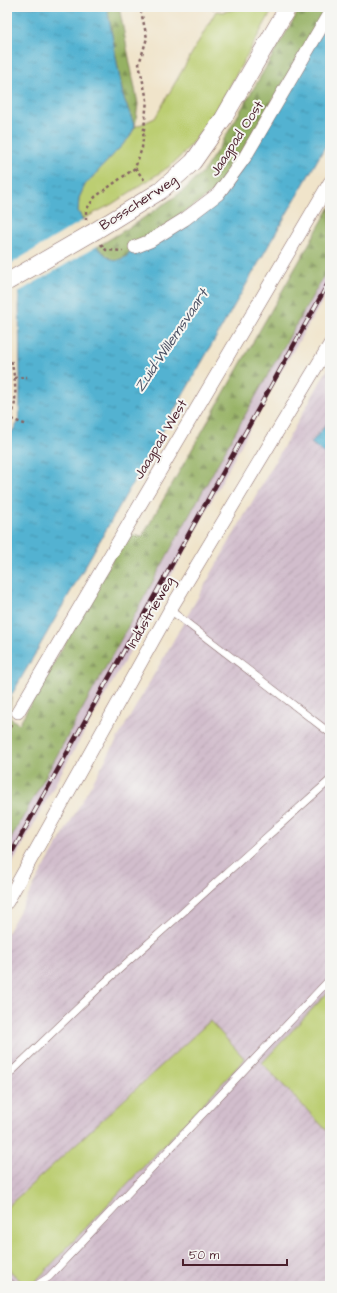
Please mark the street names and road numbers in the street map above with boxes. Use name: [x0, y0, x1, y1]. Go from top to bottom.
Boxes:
street label: Jaagpad Oost: [205, 97, 269, 180]
street label: Bosscherweg: [96, 170, 181, 235]
street label: Jaagpad West: [129, 396, 193, 483]
street label: Industrieweg: [122, 573, 179, 652]

